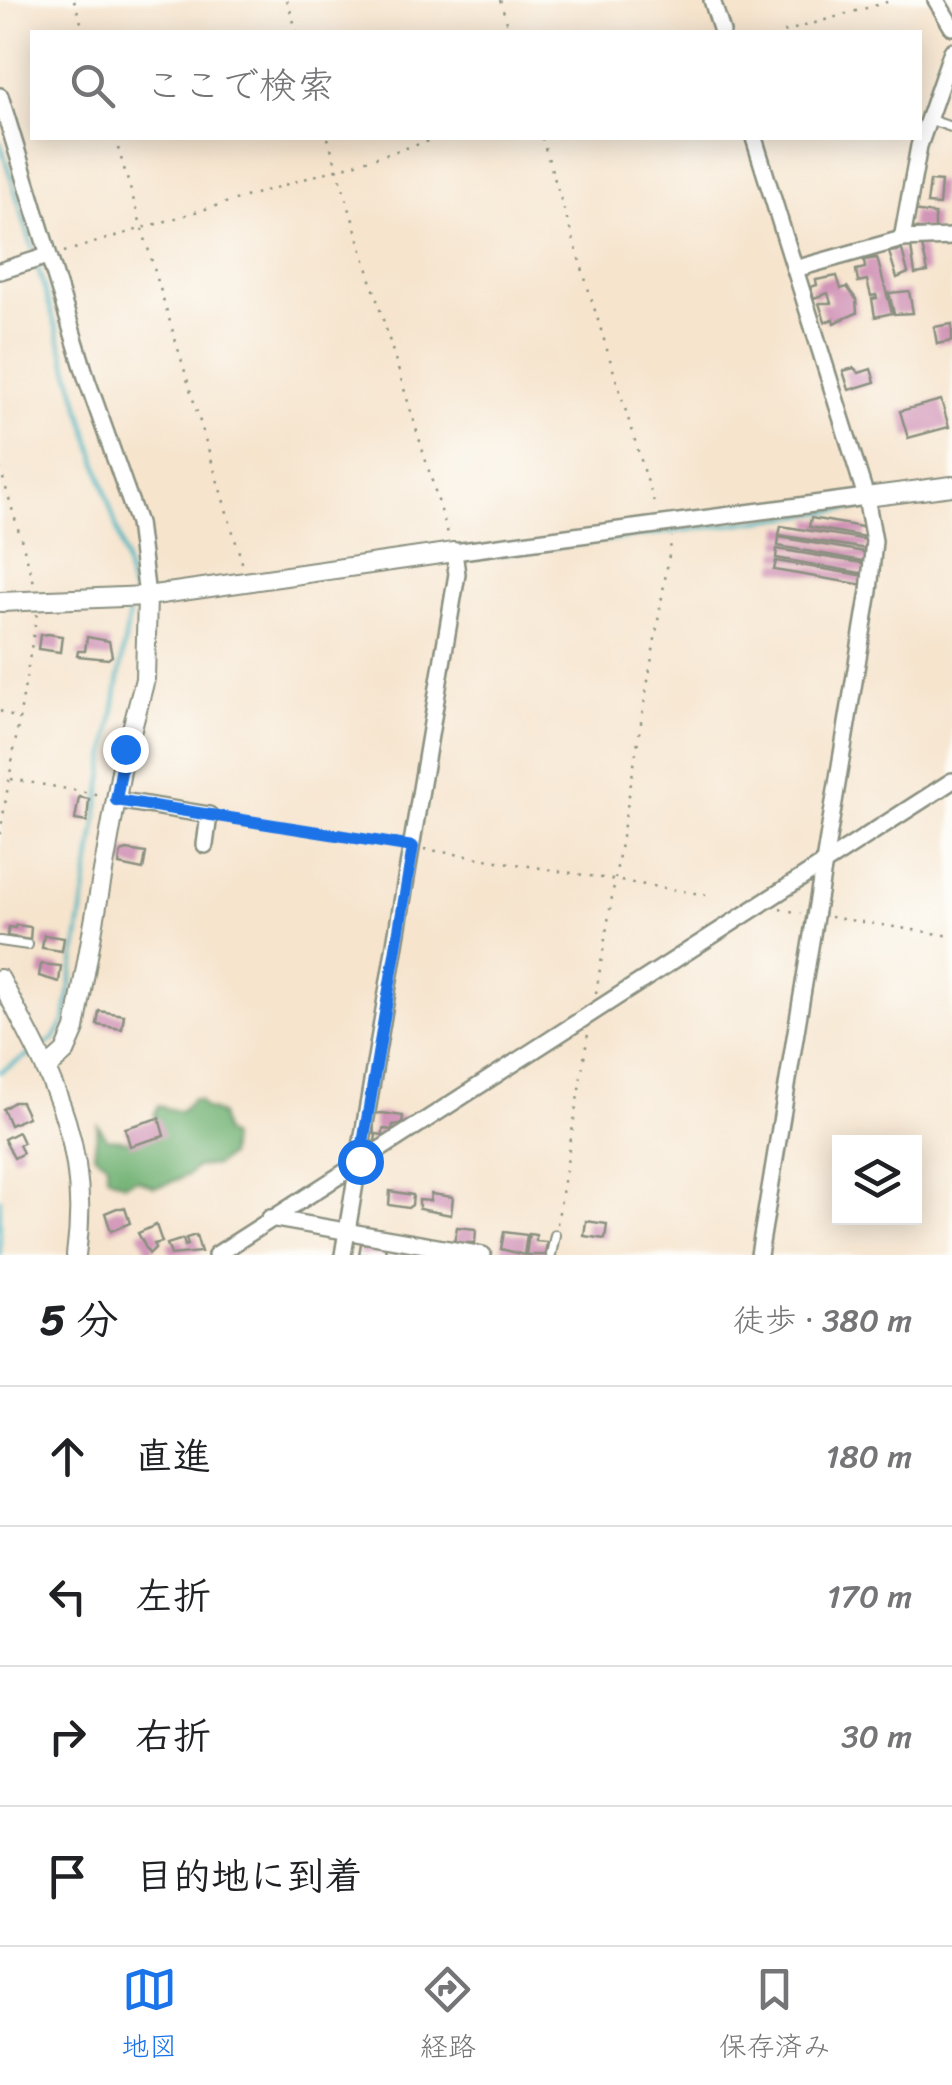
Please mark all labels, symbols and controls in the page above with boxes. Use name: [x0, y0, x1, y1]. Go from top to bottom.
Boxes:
search box: [30, 30, 922, 140]
text: ここで検索: [145, 52, 335, 119]
icon: search: [65, 58, 120, 113]
route end: [103, 727, 149, 773]
map controls: [832, 1135, 922, 1225]
button: layers: [832, 1135, 922, 1225]
route start: [338, 1139, 384, 1185]
text: 5 分: [40, 1283, 119, 1357]
text: 徒歩 · 380 m: [733, 1292, 912, 1349]
text: 直進: [135, 1423, 211, 1490]
text: 180 m: [826, 1428, 912, 1485]
icon: ahead: [40, 1429, 95, 1484]
text: 左折: [135, 1563, 211, 1630]
text: 170 m: [827, 1568, 912, 1625]
icon: left: [40, 1569, 95, 1624]
text: 右折: [135, 1703, 211, 1770]
text: 30 m: [841, 1708, 912, 1765]
icon: right: [40, 1709, 95, 1764]
text: 目的地に到着: [135, 1843, 363, 1910]
icon: arrive: [40, 1849, 95, 1904]
tab: 地図: [121, 1962, 177, 2071]
tab: 経路: [420, 1962, 476, 2071]
tab: 保存済み: [719, 1962, 831, 2071]

